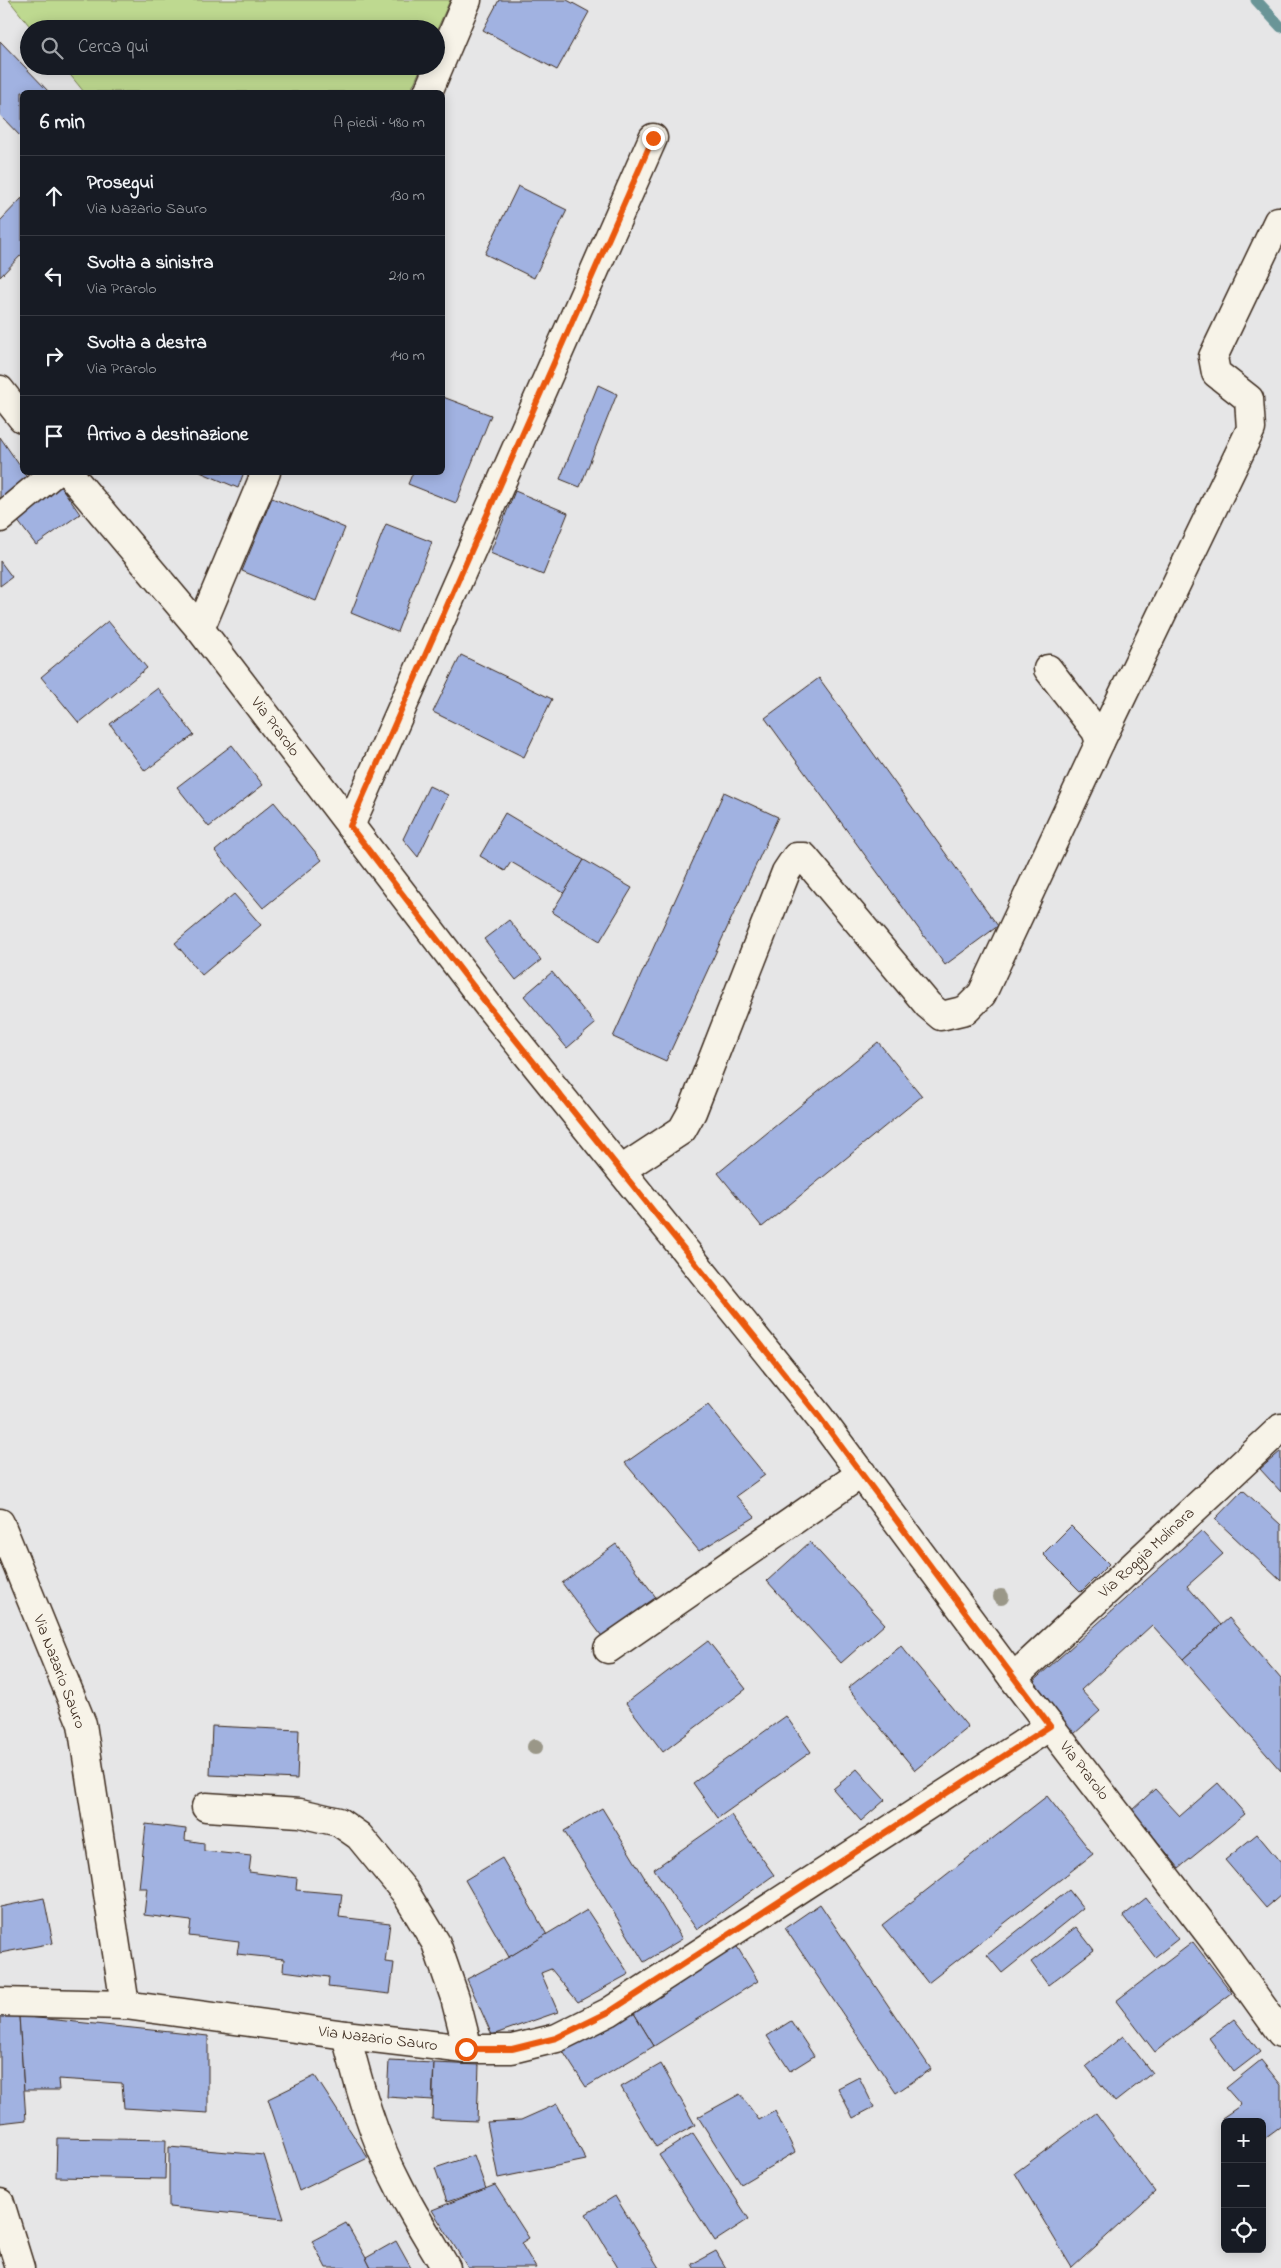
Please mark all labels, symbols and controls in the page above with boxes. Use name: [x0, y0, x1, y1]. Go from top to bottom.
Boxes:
search box: [20, 20, 445, 75]
icon: search: [38, 34, 66, 62]
text: Cerca qui: [78, 34, 148, 61]
text: 6 min: [40, 108, 85, 138]
text: A piedi · 480 m: [333, 111, 425, 135]
route end: [642, 127, 665, 150]
text: Prosegui: [87, 170, 154, 197]
icon: ahead: [40, 182, 68, 210]
text: 130 m: [390, 184, 425, 208]
text: Via Nazario Sauro: [87, 197, 207, 221]
text: Svolta a sinistra: [87, 250, 214, 277]
icon: left: [40, 262, 68, 290]
text: 210 m: [389, 264, 425, 288]
text: Via Prarolo: [87, 277, 157, 301]
text: Svolta a destra: [87, 330, 207, 357]
icon: right: [40, 342, 68, 370]
text: 140 m: [390, 344, 425, 368]
text: Via Prarolo: [87, 357, 157, 381]
icon: arrive: [40, 422, 68, 450]
text: Arrivo a destinazione: [87, 422, 248, 449]
street label: Via Prarolo: [244, 691, 306, 762]
street label: Via Roggia Molinara: [1093, 1502, 1201, 1605]
street label: Via Nazario Sauro: [26, 1611, 92, 1732]
street label: Via Prarolo: [1053, 1735, 1115, 1806]
street label: Via Nazario Sauro: [316, 2020, 439, 2058]
route start: [455, 2038, 478, 2061]
map controls: [1221, 2118, 1266, 2253]
button: +: [1221, 2118, 1266, 2163]
button: −: [1221, 2163, 1266, 2208]
button: locate: [1221, 2208, 1266, 2253]

